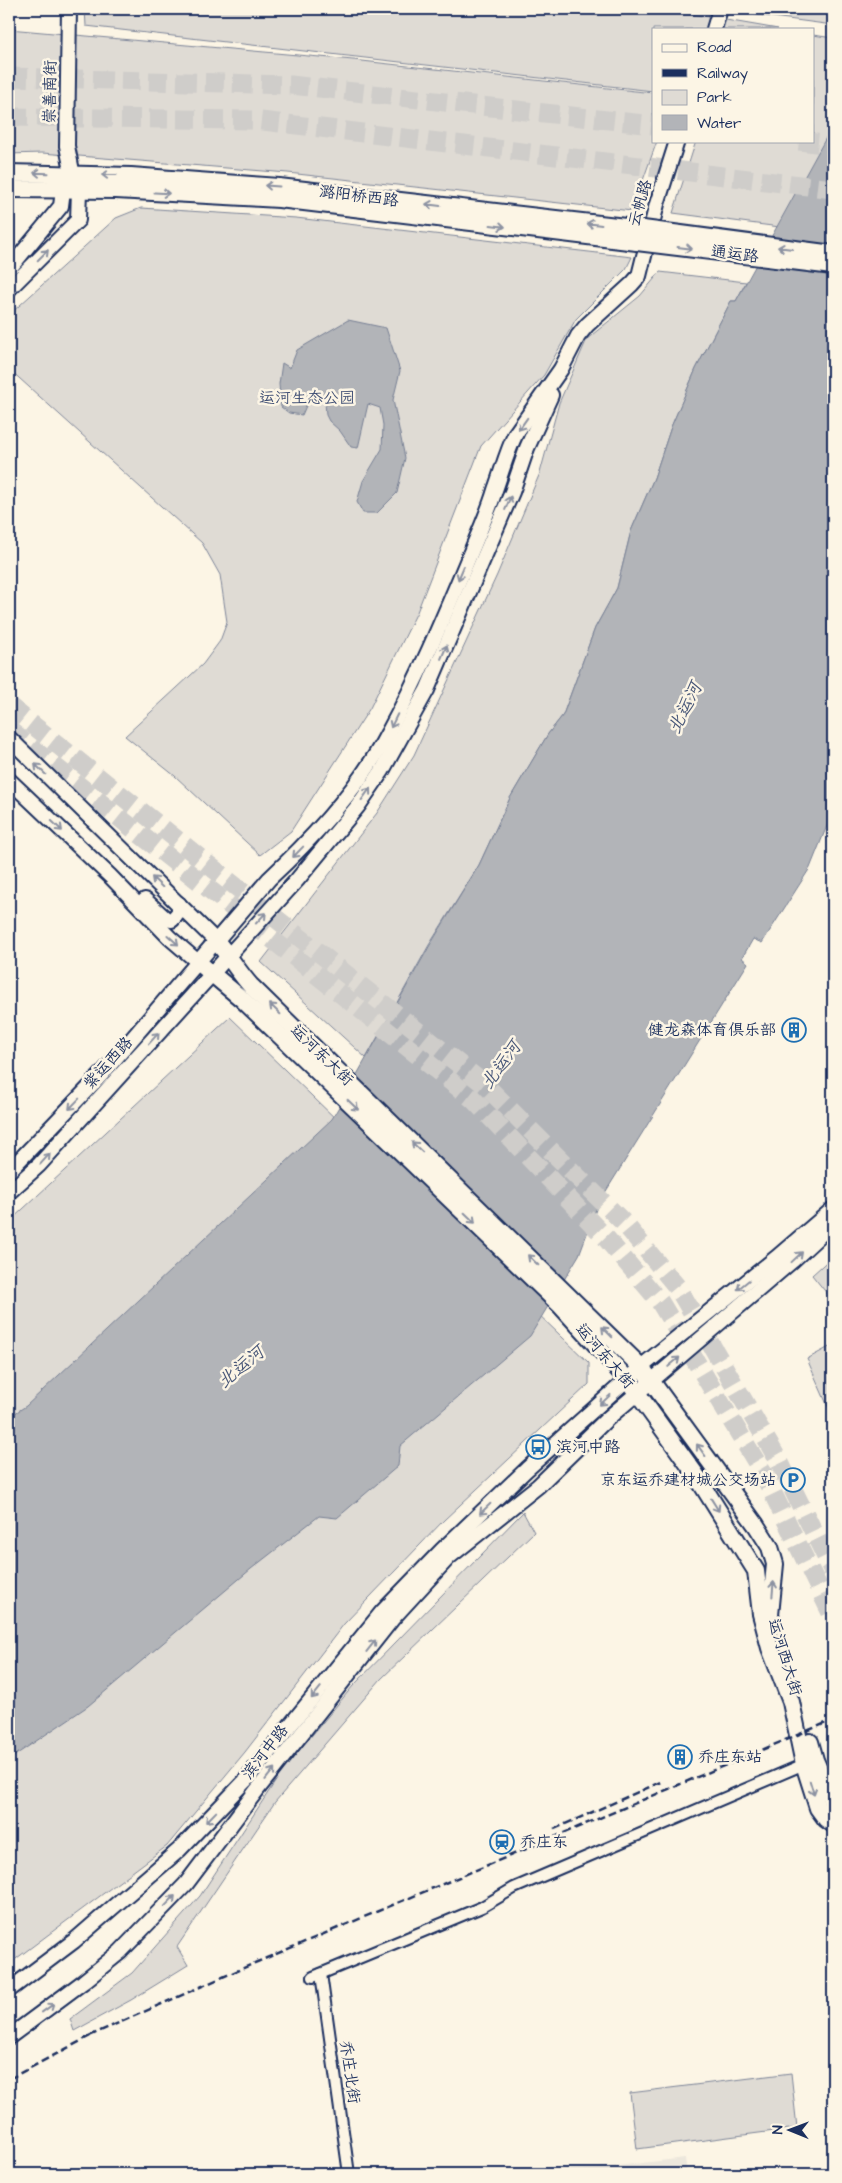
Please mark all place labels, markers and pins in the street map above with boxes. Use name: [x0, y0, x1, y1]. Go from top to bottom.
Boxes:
building icon: 健龙森体育俱乐部: [781, 1017, 807, 1043]
place label: 健龙森体育俱乐部: [648, 1019, 776, 1041]
bus stop icon: 滨河中路: [525, 1434, 551, 1460]
place label: 滨河中路: [556, 1436, 620, 1458]
parking icon: 京东运乔建材城公交场站: [780, 1467, 806, 1493]
place label: 京东运乔建材城公交场站: [600, 1469, 776, 1491]
building icon: 乔庄东站: [667, 1744, 693, 1770]
place label: 乔庄东站: [698, 1746, 762, 1768]
station icon: 乔庄东: [489, 1829, 515, 1855]
place label: 乔庄东: [520, 1831, 568, 1853]

